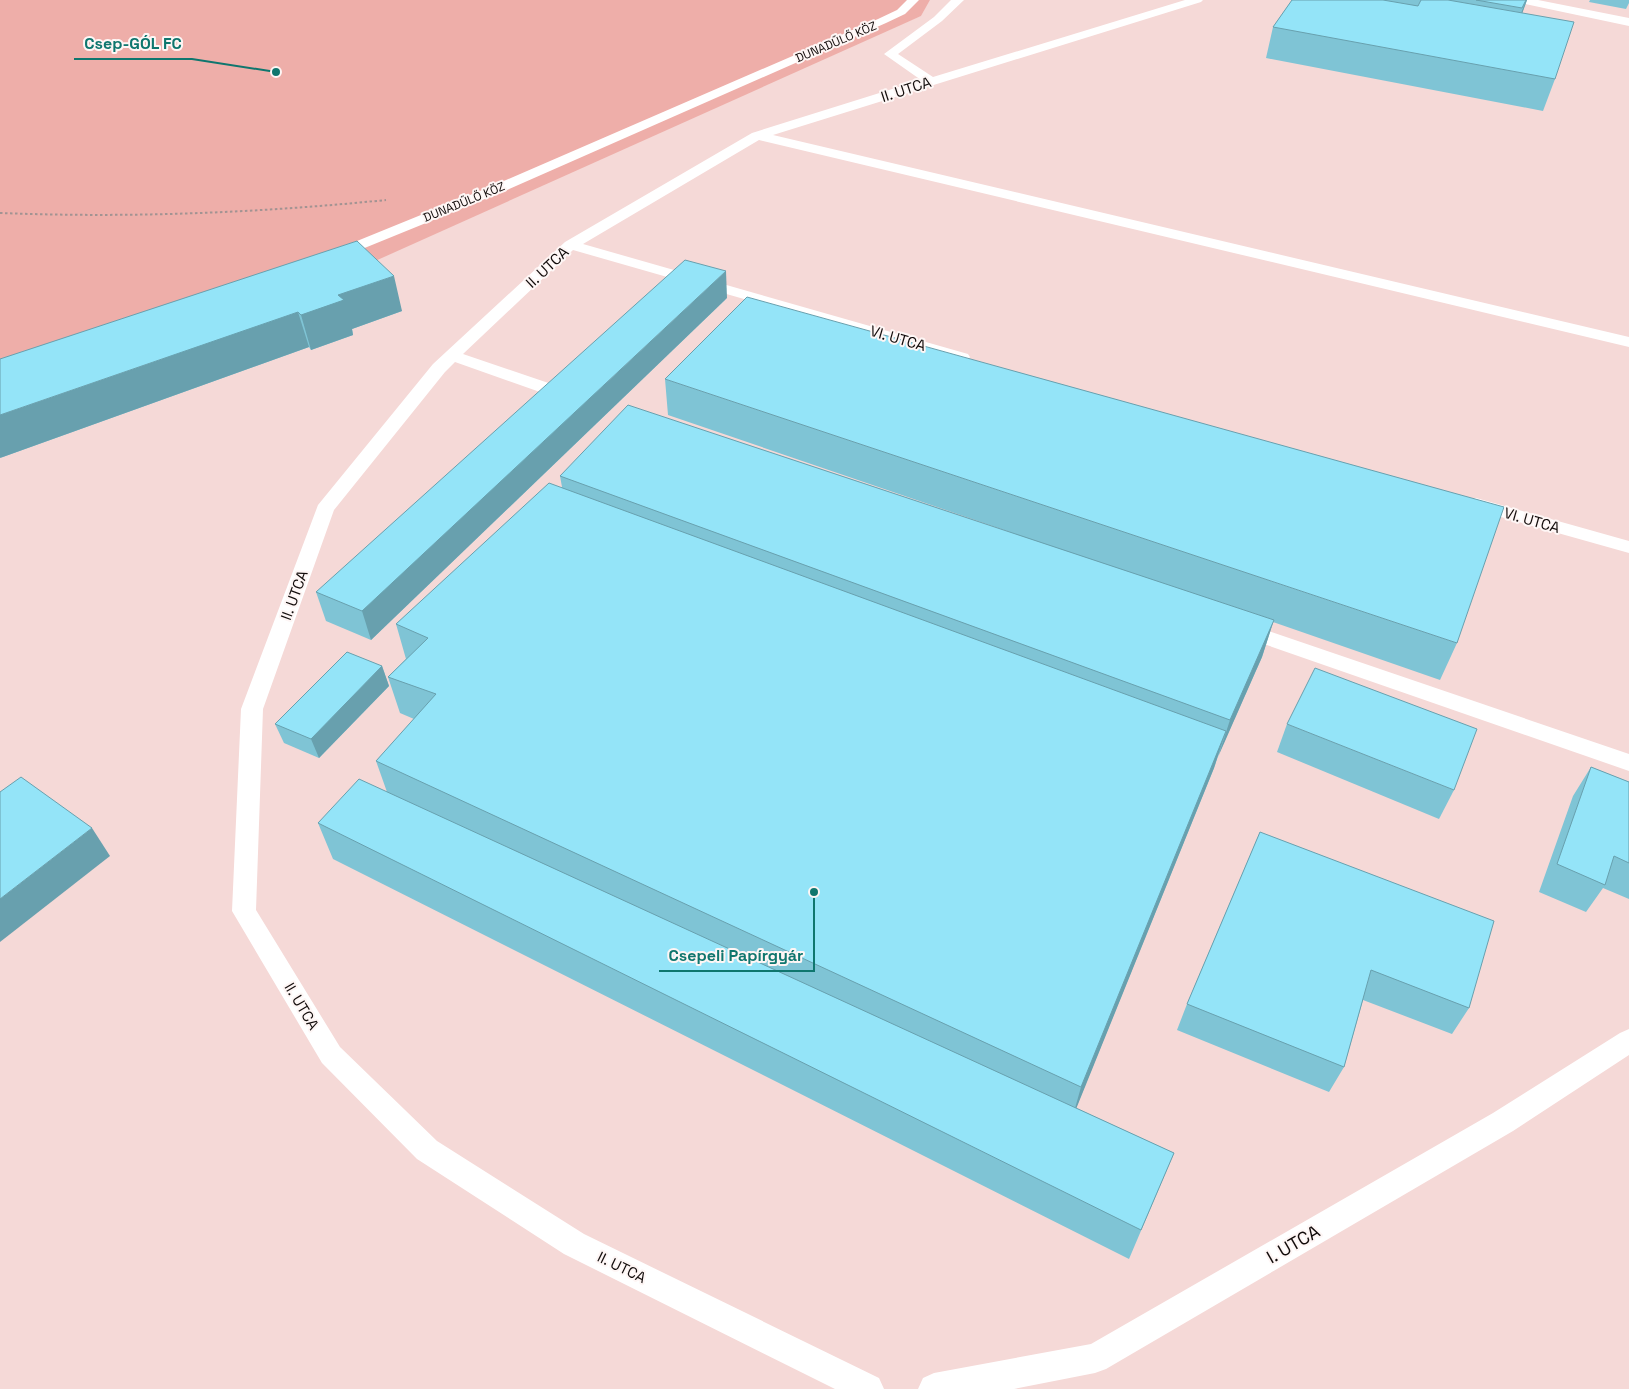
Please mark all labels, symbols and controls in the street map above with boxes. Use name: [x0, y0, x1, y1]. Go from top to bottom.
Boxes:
street label: DUNADŰLŐ KÖZ: [793, 18, 879, 66]
callout: Csep-GÓL FC: [74, 28, 192, 59]
text: Csep-GÓL FC: [84, 33, 182, 54]
street label: II. UTCA: [878, 72, 934, 106]
street label: DUNADŰLŐ KÖZ: [421, 178, 507, 226]
street label: II. UTCA: [522, 242, 573, 292]
street label: VI. UTCA: [868, 321, 929, 355]
street label: VI. UTCA: [1502, 503, 1563, 537]
street label: II. UTCA: [276, 567, 312, 623]
callout: Csepeli Papírgyár: [659, 940, 814, 971]
text: Csepeli Papírgyár: [669, 945, 803, 966]
street label: II. UTCA: [281, 979, 324, 1034]
street label: I. UTCA: [1262, 1220, 1324, 1268]
street label: II. UTCA: [595, 1247, 650, 1287]

